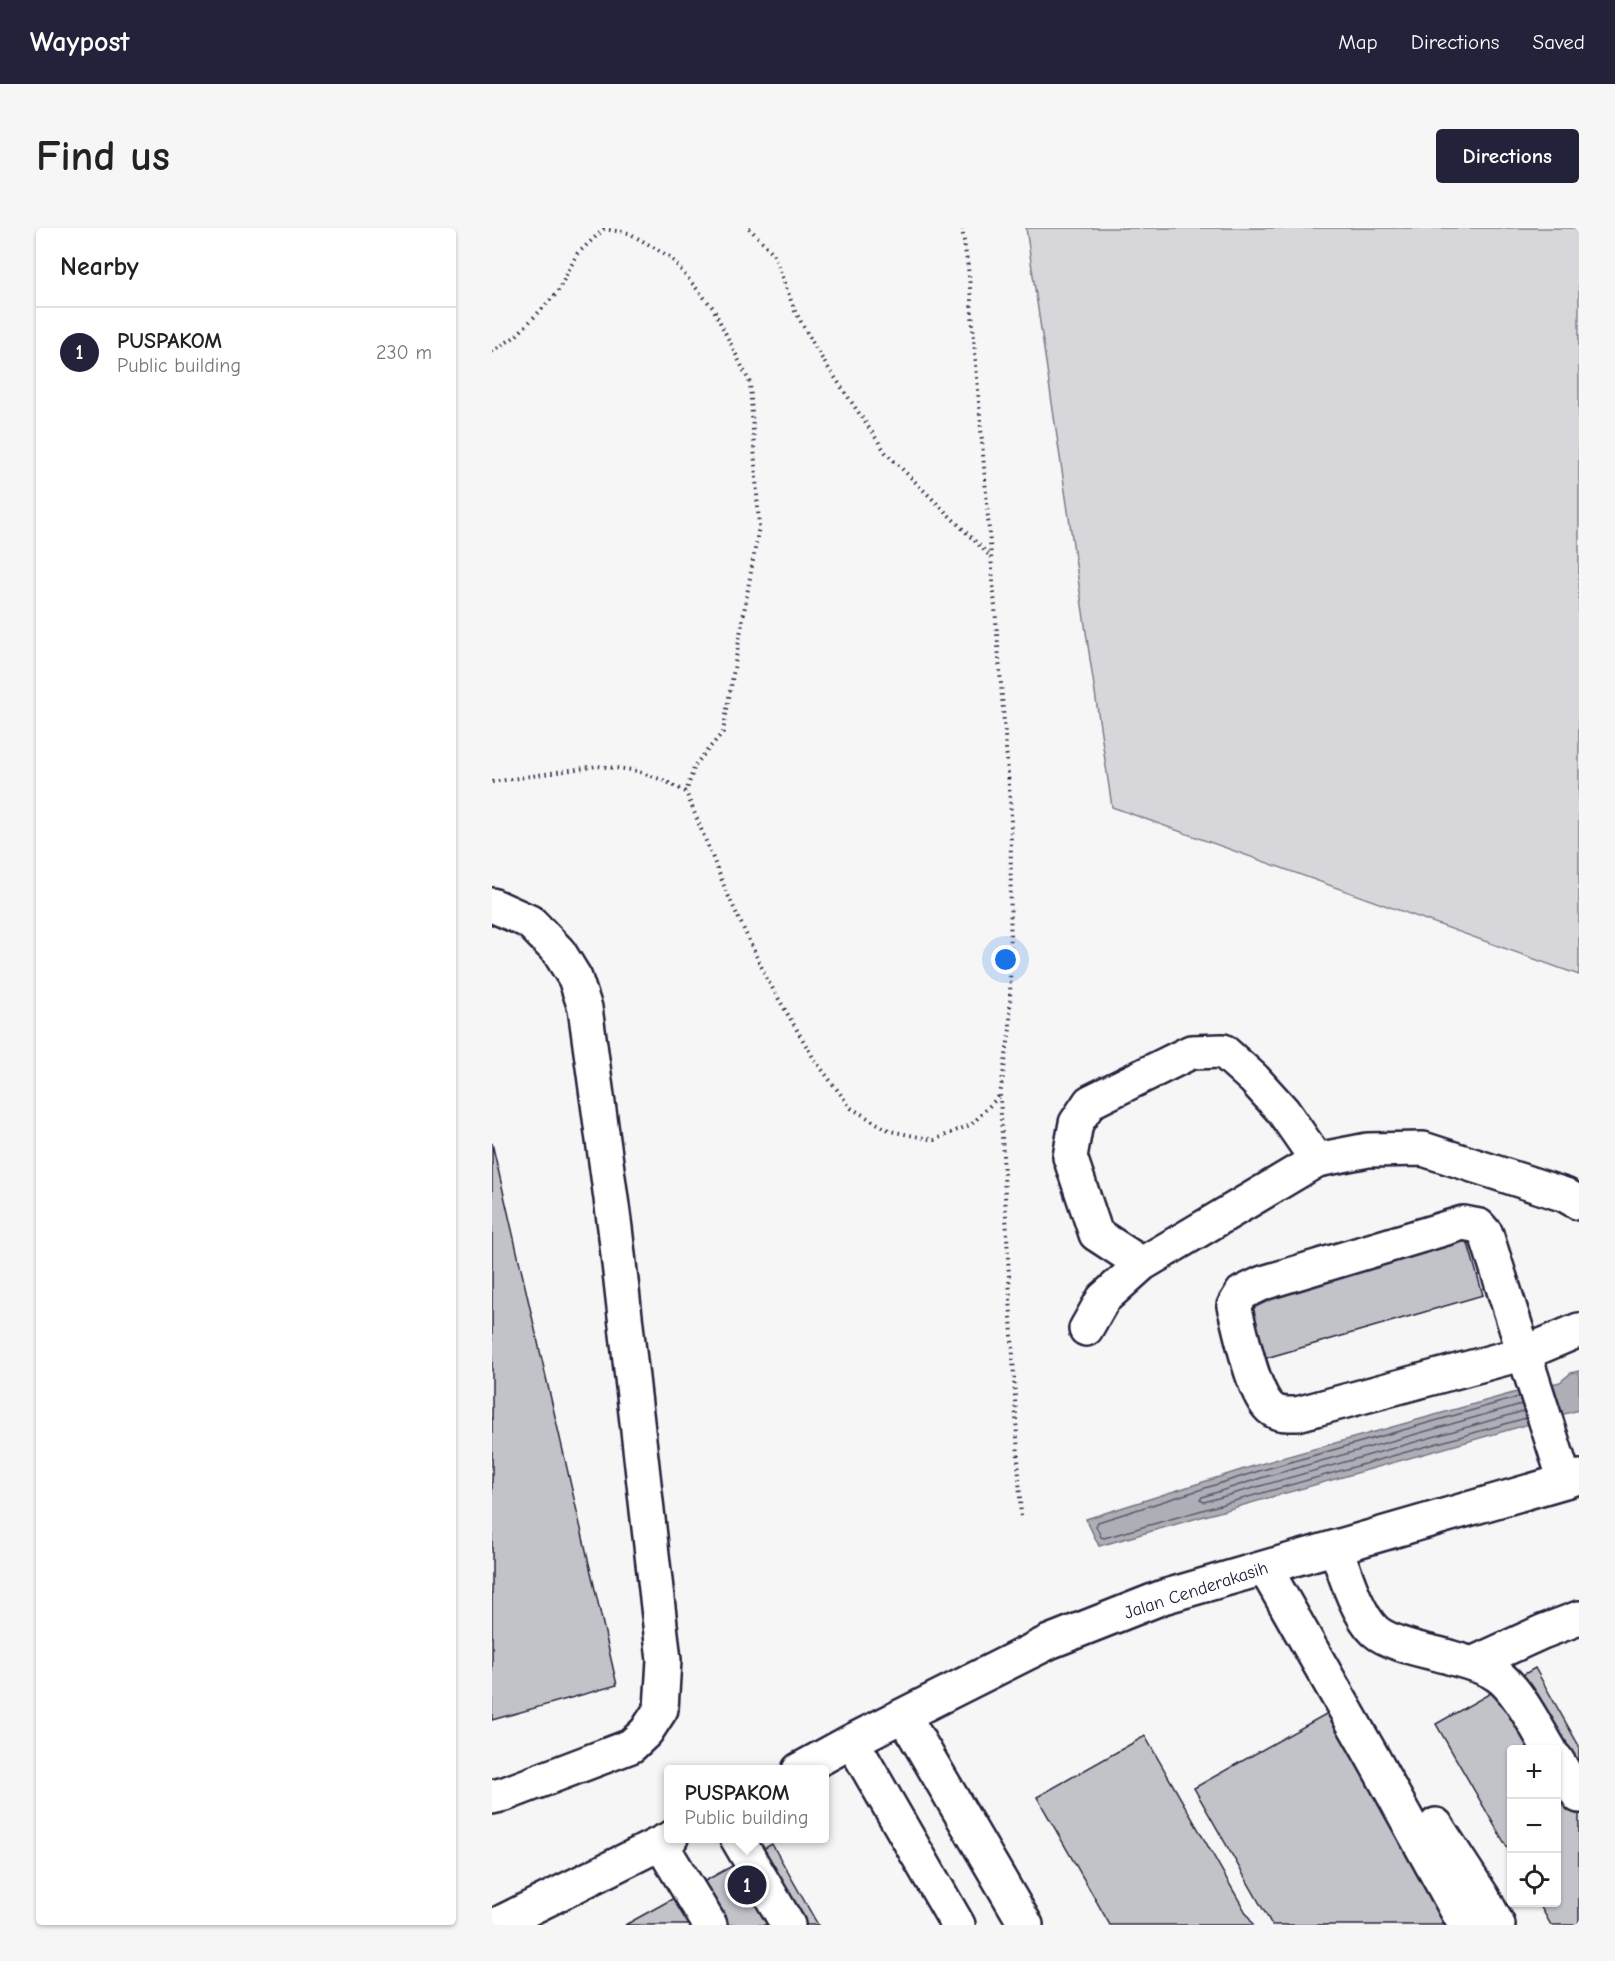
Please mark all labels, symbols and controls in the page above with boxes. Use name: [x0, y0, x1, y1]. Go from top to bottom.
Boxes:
text: Waypost: [30, 26, 130, 58]
text: Map: [1338, 30, 1378, 54]
text: Directions: [1411, 30, 1500, 54]
text: Saved: [1533, 30, 1585, 54]
button: Directions: [1436, 129, 1579, 183]
text: Find us: [36, 132, 170, 181]
text: Nearby: [60, 252, 139, 282]
text: PUSPAKOM: [117, 328, 222, 354]
text: 1: [76, 341, 83, 364]
text: 230 m: [376, 341, 432, 364]
text: Public building: [117, 354, 241, 377]
your location: [991, 945, 1020, 974]
street label: Jalan Cenderakasih: [1121, 1557, 1271, 1624]
map controls: [1507, 1745, 1561, 1907]
button: +: [1507, 1745, 1561, 1799]
popup: [664, 1765, 829, 1843]
text: PUSPAKOM: [685, 1780, 790, 1806]
button: −: [1507, 1799, 1561, 1853]
text: Public building: [685, 1806, 809, 1829]
button: locate: [1507, 1853, 1561, 1907]
pin: 1: [728, 1862, 766, 1908]

